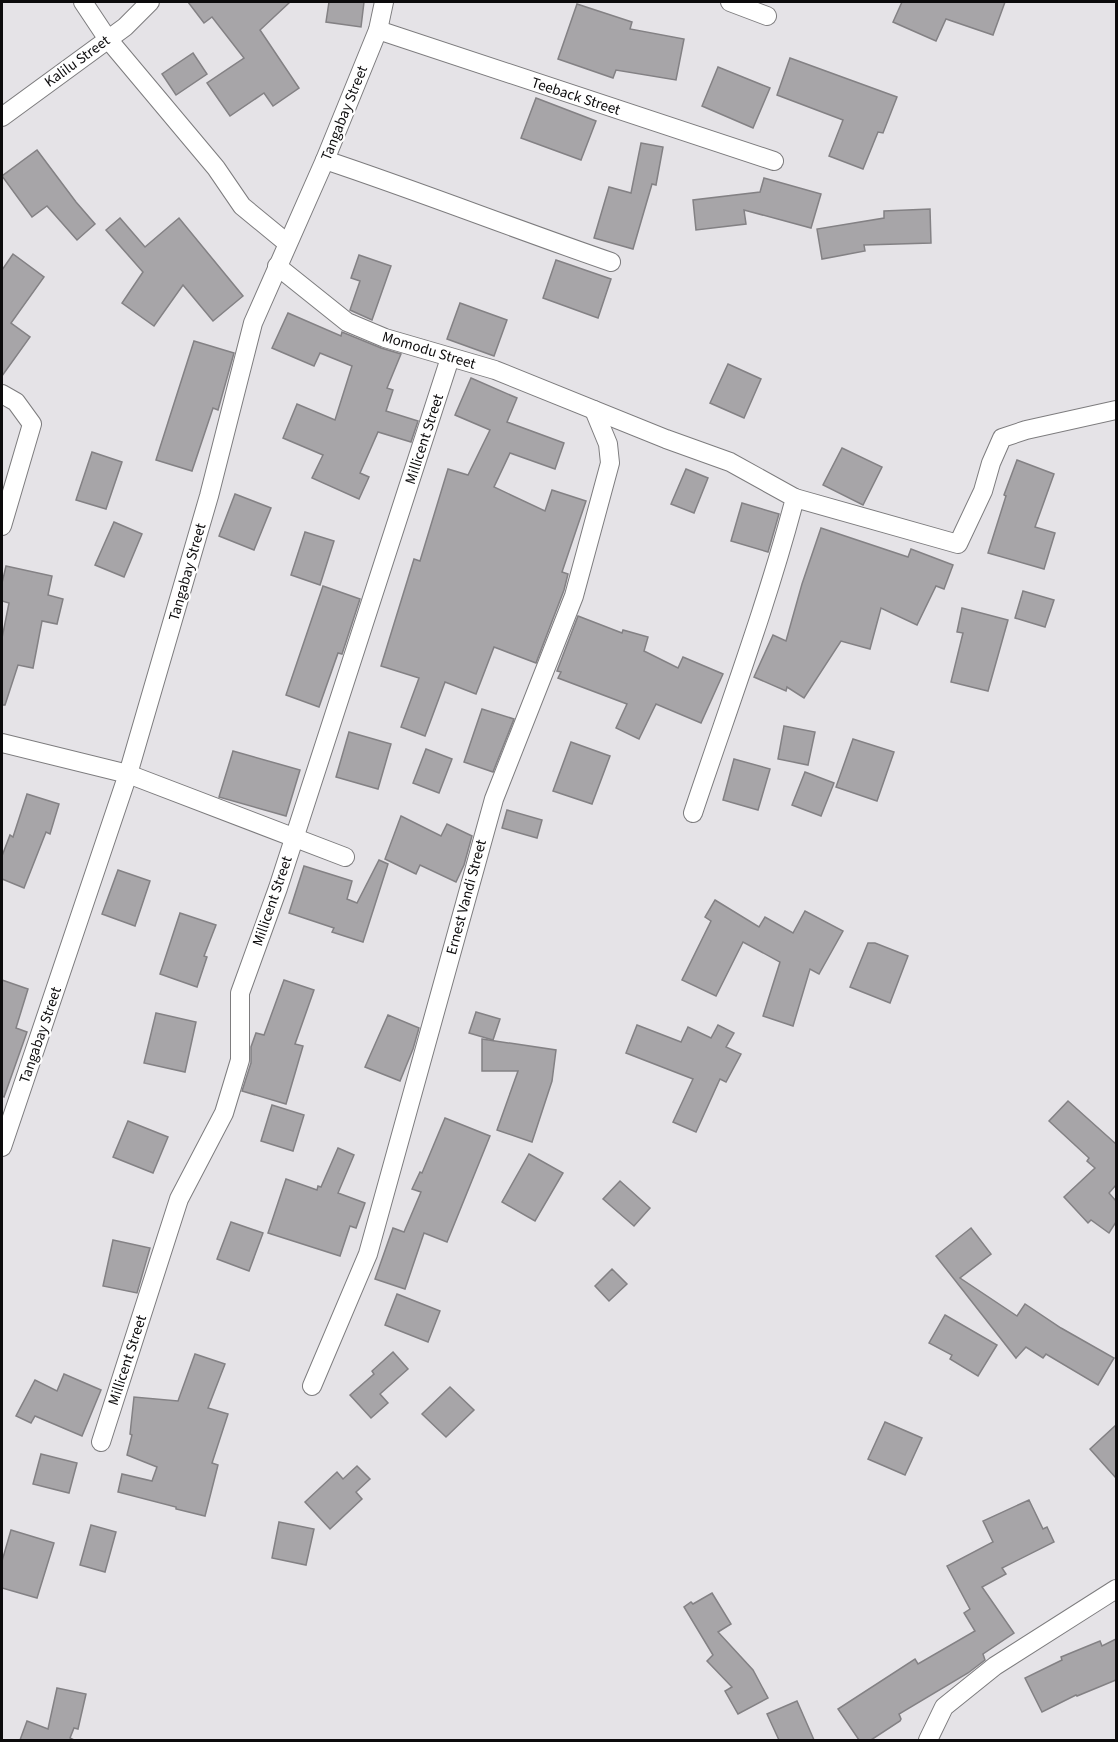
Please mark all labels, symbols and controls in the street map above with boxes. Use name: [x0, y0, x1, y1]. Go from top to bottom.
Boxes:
street label: Kalilu Street: [40, 30, 114, 92]
street label: Tangabay Street: [316, 63, 373, 164]
street label: Teeback Street: [529, 72, 623, 121]
street label: Momodu Street: [380, 326, 478, 375]
street label: Millicent Street: [400, 391, 449, 487]
street label: Tangabay Street: [163, 521, 211, 623]
street label: Ernest Vandi Street: [441, 837, 492, 957]
street label: Millicent Street: [247, 853, 298, 949]
street label: Tangabay Street: [14, 984, 67, 1086]
street label: Millicent Street: [103, 1312, 152, 1408]

